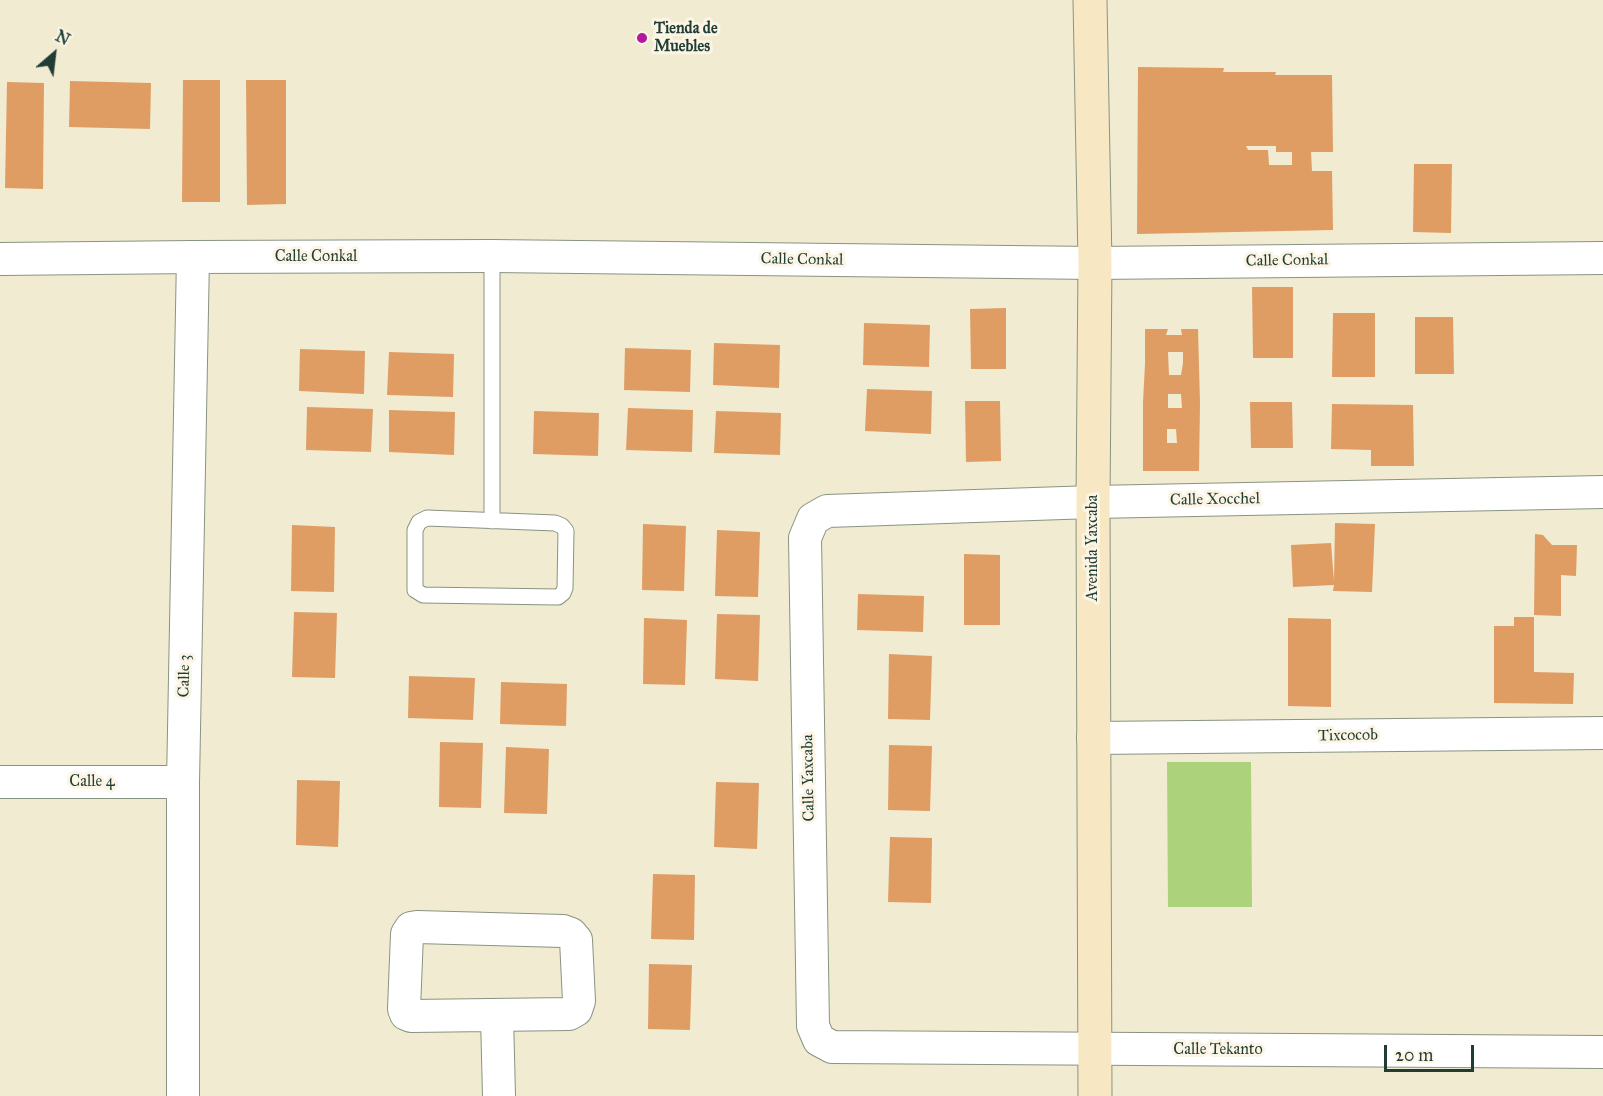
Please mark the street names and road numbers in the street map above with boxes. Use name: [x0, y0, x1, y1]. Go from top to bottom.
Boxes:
street label: Calle Conkal: [275, 247, 357, 267]
street label: Calle Conkal: [761, 250, 843, 270]
street label: Calle Conkal: [1246, 251, 1328, 271]
street label: Calle Xocchel: [1170, 490, 1260, 510]
street label: Avenida Yaxcaba: [1083, 495, 1103, 601]
street label: Calle 3: [175, 654, 195, 698]
street label: Tixcocob: [1318, 726, 1378, 746]
street label: Calle Yaxcaba: [799, 734, 819, 822]
street label: Calle 4: [69, 772, 115, 792]
street label: Calle Tekanto: [1173, 1040, 1263, 1060]

